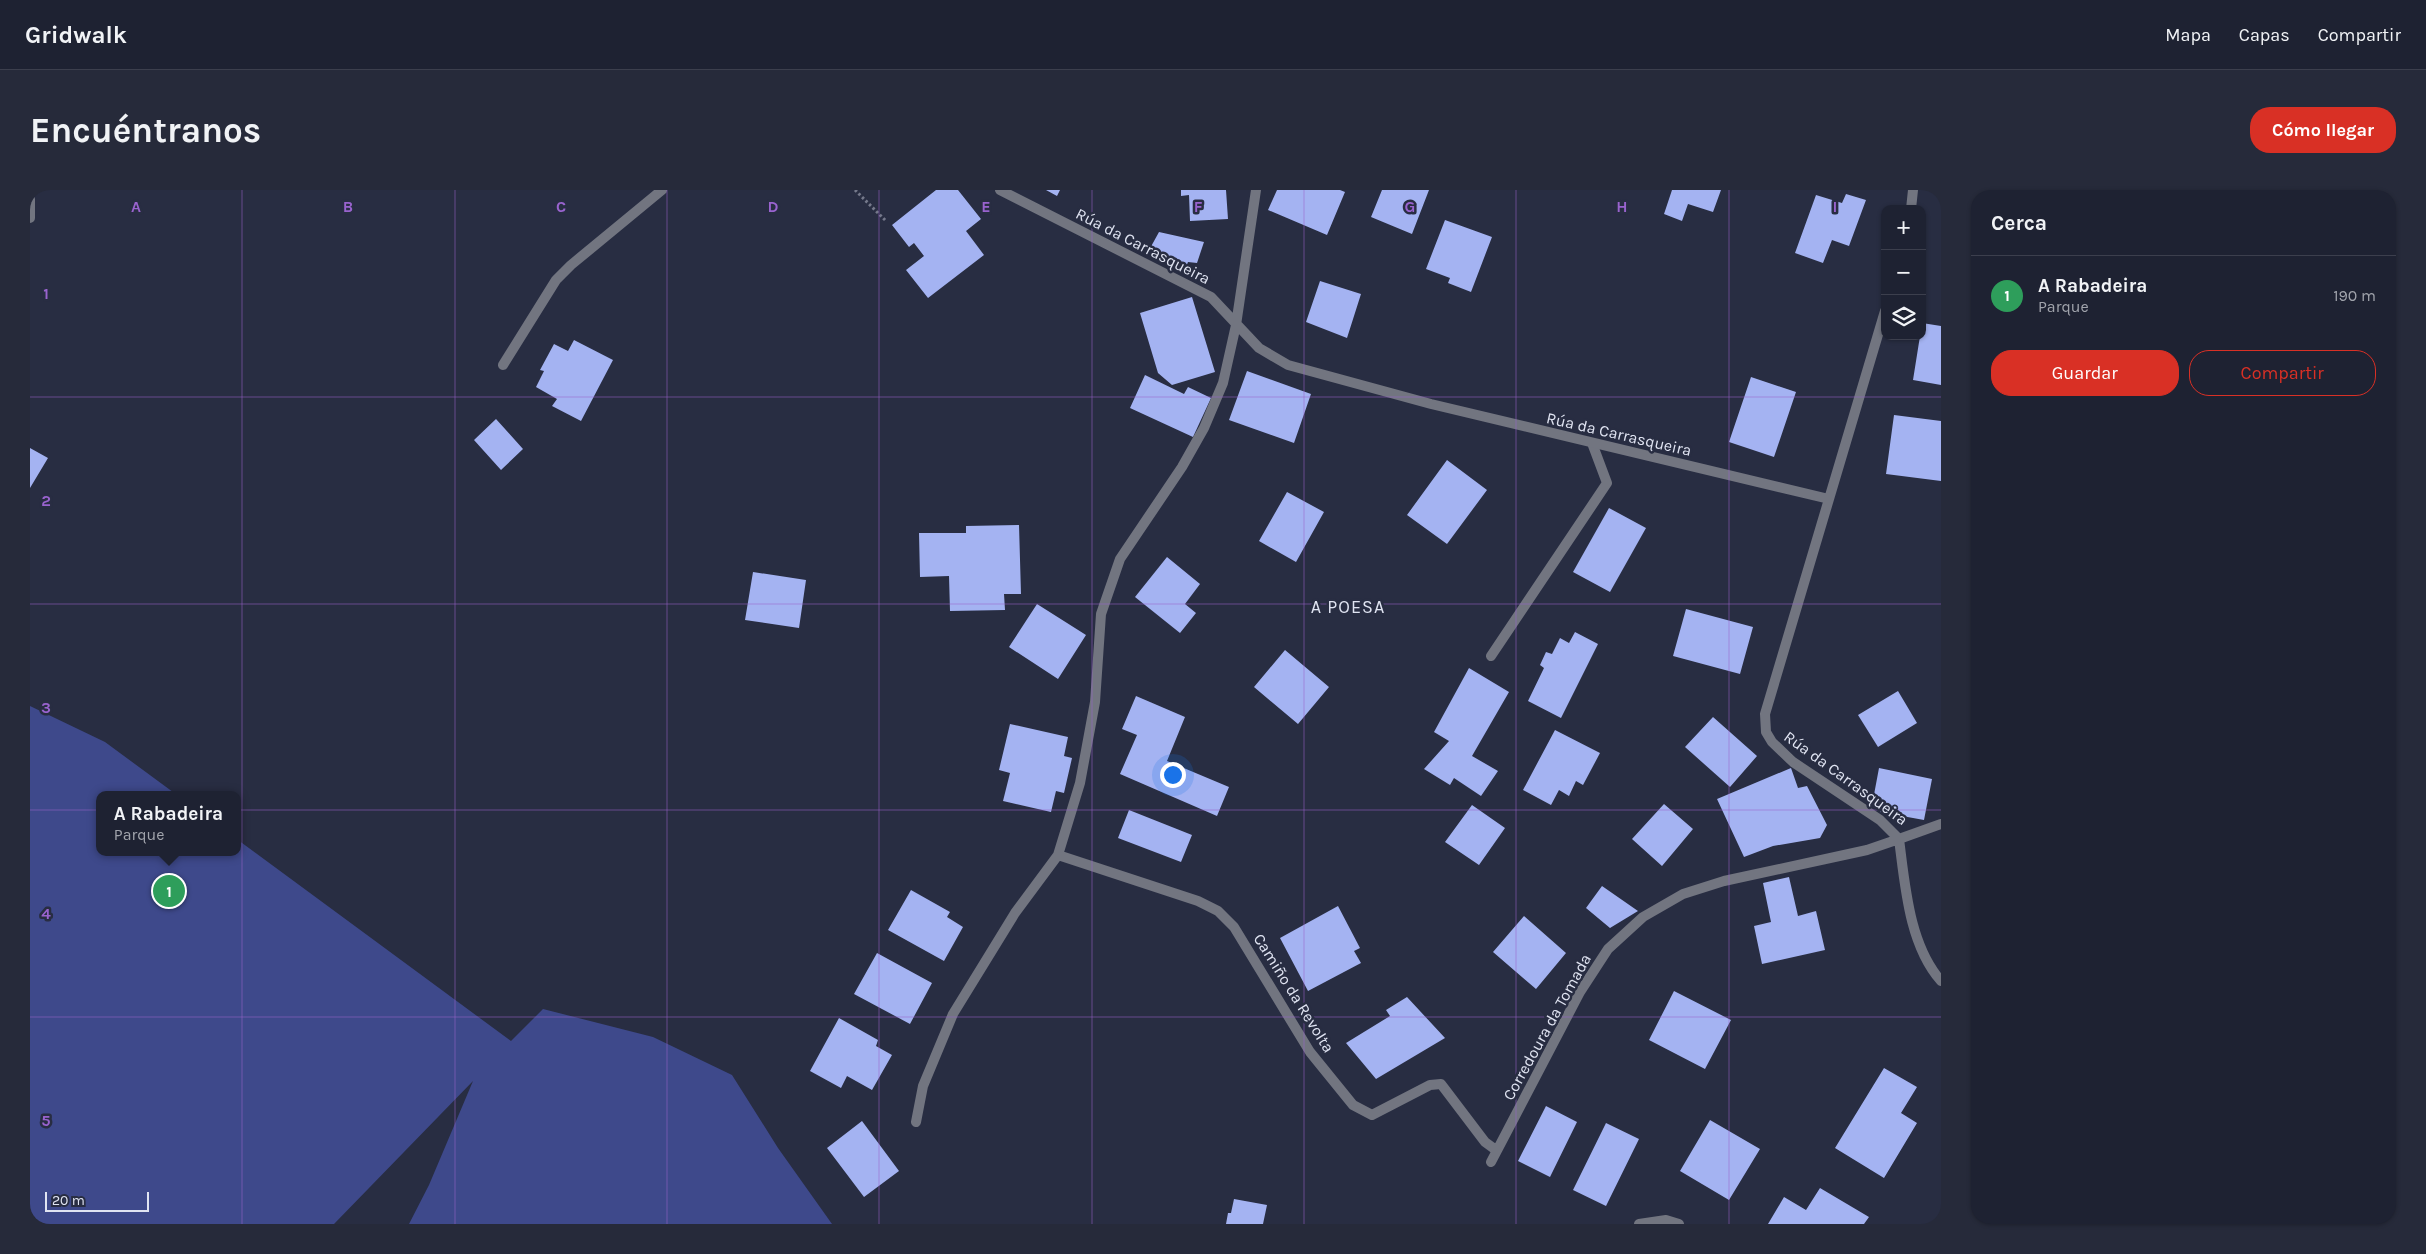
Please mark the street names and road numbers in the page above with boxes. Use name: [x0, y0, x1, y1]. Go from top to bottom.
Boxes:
street label: Rúa da Carrasqueira: [1073, 204, 1213, 288]
street label: Rúa da Carrasqueira: [1545, 408, 1693, 460]
street label: Rúa da Carrasqueira: [1780, 727, 1912, 829]
street label: Camiño da Revolta: [1250, 930, 1338, 1056]
street label: Corredoura da Tomada: [1499, 951, 1595, 1103]

